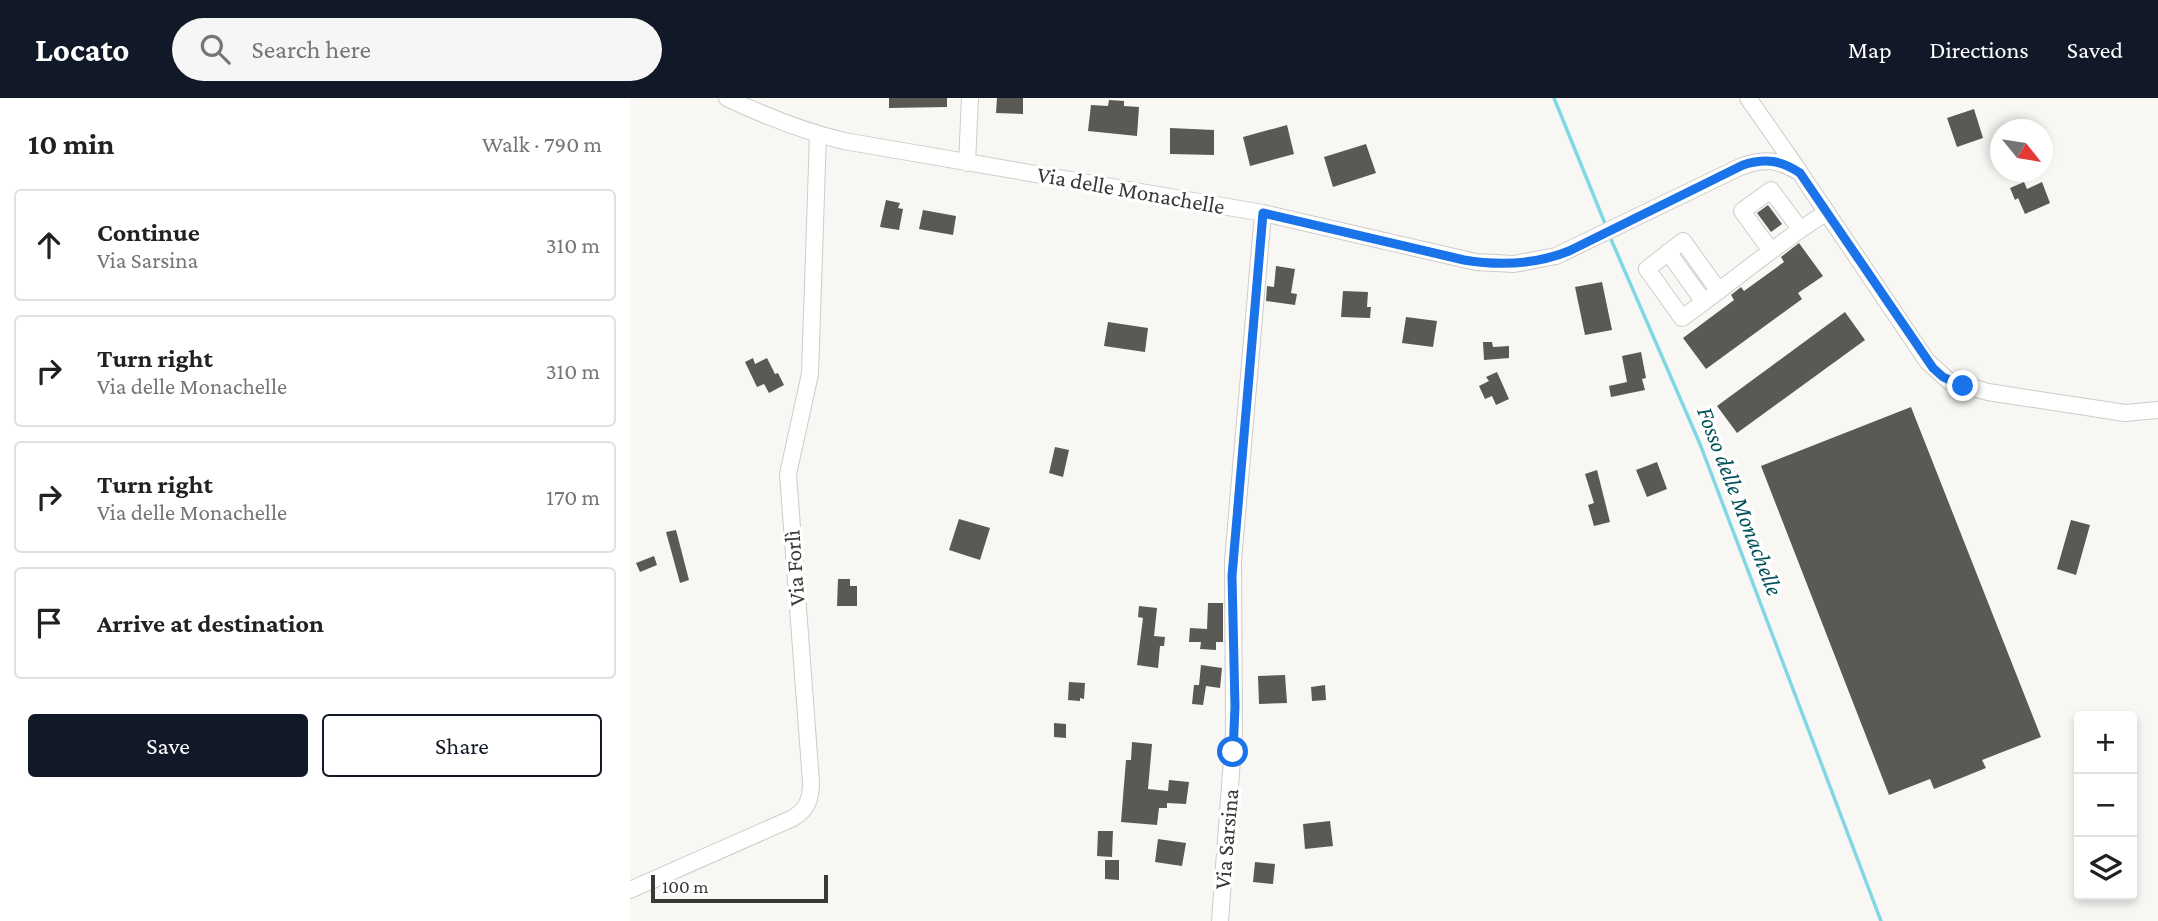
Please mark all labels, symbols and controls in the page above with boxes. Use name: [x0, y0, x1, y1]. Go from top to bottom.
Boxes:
search box: [172, 18, 662, 81]
icon: search: [196, 30, 234, 68]
text: Locato: [35, 31, 130, 68]
text: Search here: [252, 35, 371, 64]
text: Map: [1848, 36, 1892, 63]
text: Directions: [1930, 36, 2029, 63]
text: Saved: [2067, 36, 2123, 63]
north arrow: [1990, 119, 2053, 182]
text: 10 min: [28, 127, 115, 160]
text: Walk · 790 m: [482, 131, 602, 157]
street label: Via delle Monachelle: [1035, 161, 1227, 219]
text: Continue: [97, 218, 200, 247]
icon: ahead: [30, 226, 68, 264]
text: 310 m: [546, 232, 600, 258]
text: Via Sarsina: [97, 247, 198, 273]
text: Turn right: [97, 344, 213, 373]
icon: right: [30, 352, 68, 390]
text: 310 m: [546, 358, 600, 384]
route end: [1947, 370, 1978, 401]
text: Via delle Monachelle: [97, 373, 287, 399]
water label: Fosso delle Monachelle: [1692, 403, 1789, 599]
text: Turn right: [97, 470, 213, 499]
icon: right: [30, 478, 68, 516]
text: 170 m: [546, 484, 600, 510]
text: Via delle Monachelle: [97, 499, 287, 525]
street label: Via Forlì: [778, 529, 810, 607]
icon: arrive: [30, 604, 68, 642]
text: Arrive at destination: [97, 609, 324, 638]
map controls: [2074, 711, 2137, 900]
button: +: [2074, 711, 2137, 774]
button: Save: [28, 714, 308, 777]
button: Share: [322, 714, 602, 777]
route start: [1217, 736, 1248, 767]
button: −: [2074, 774, 2137, 837]
street label: Via Sarsina: [1209, 787, 1243, 891]
button: layers: [2074, 837, 2137, 900]
scale bar: [651, 872, 828, 904]
text: 100 m: [662, 876, 709, 897]

